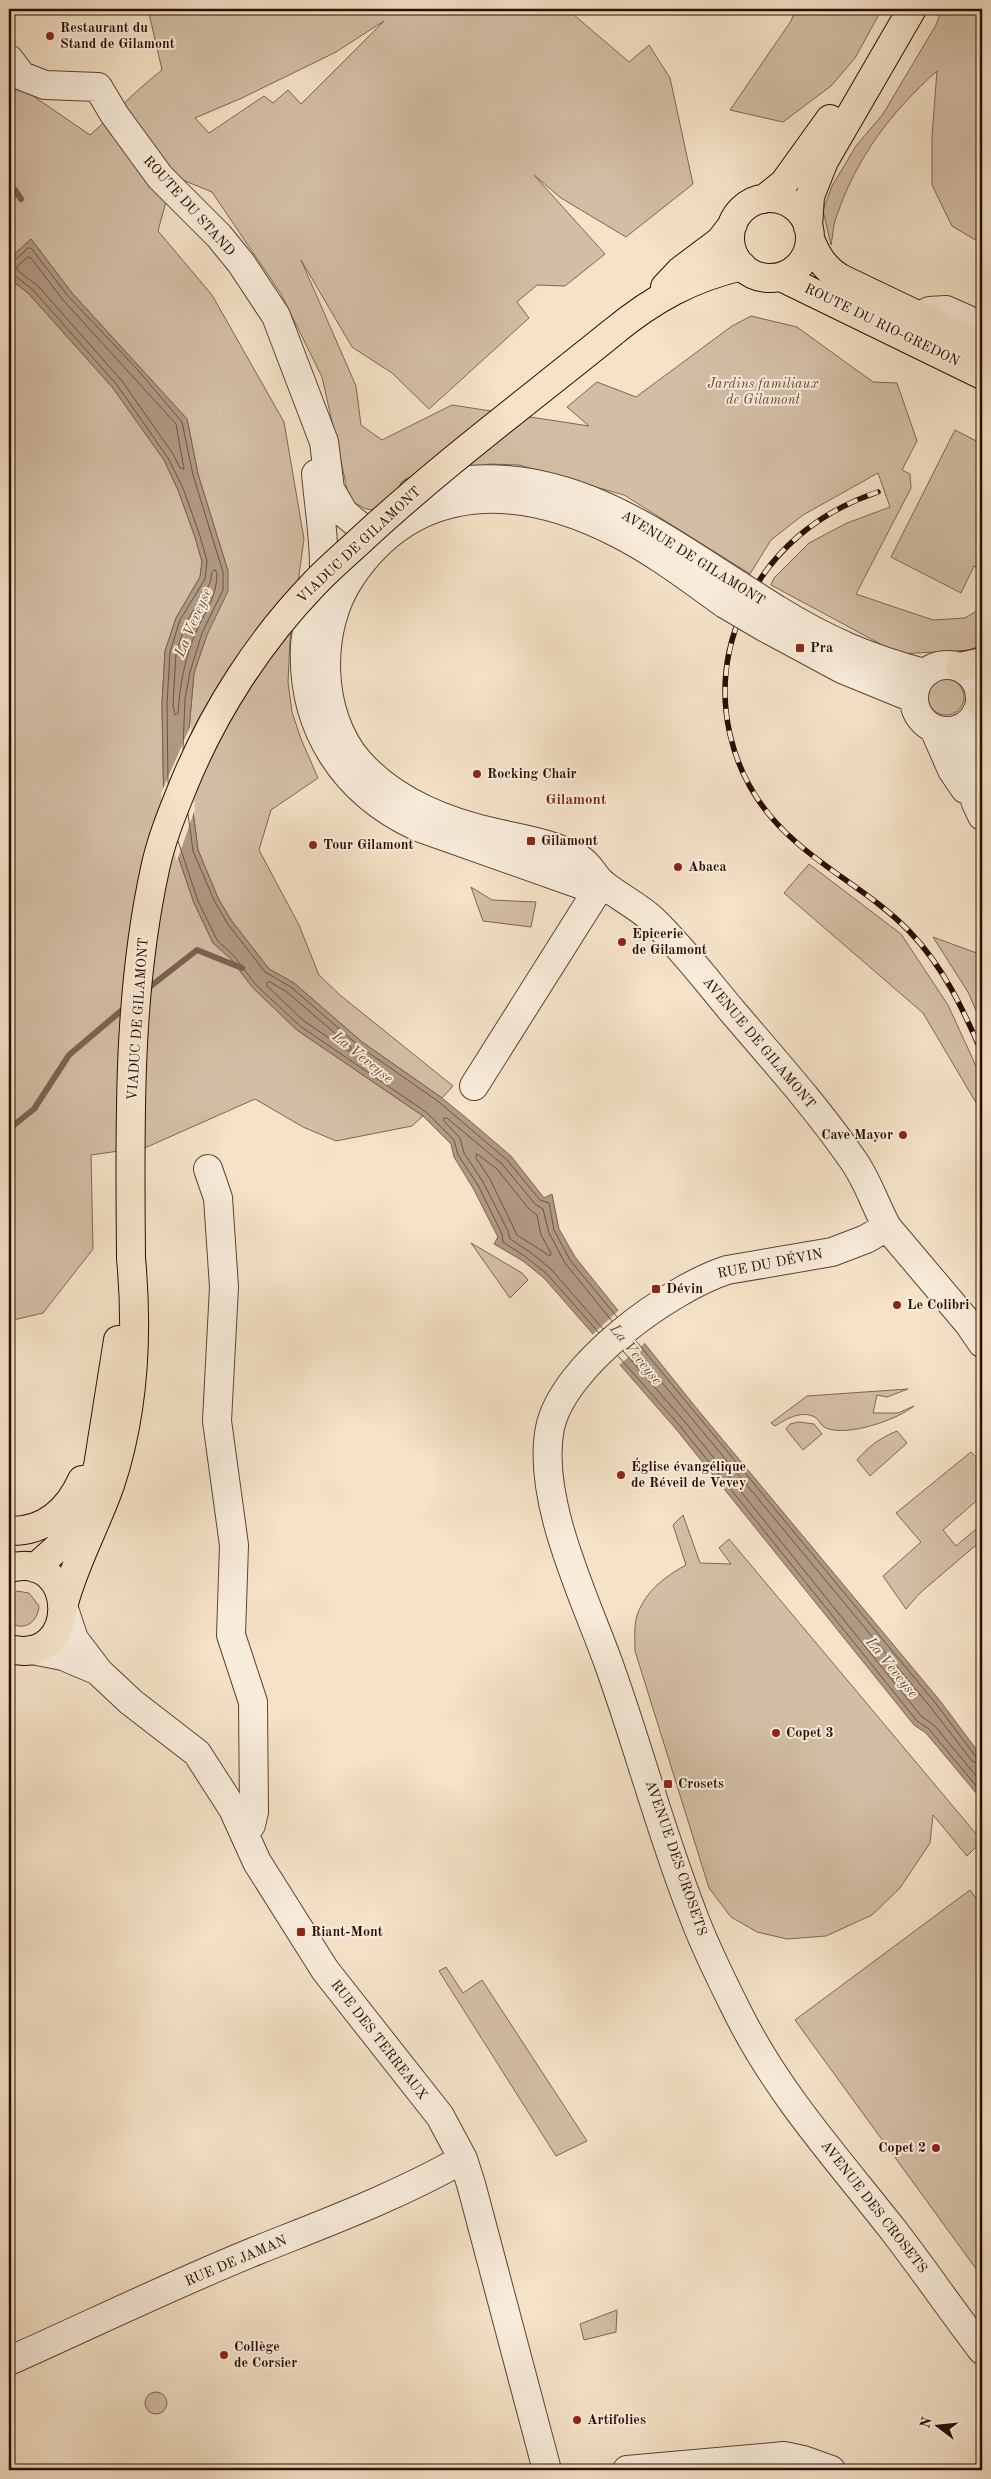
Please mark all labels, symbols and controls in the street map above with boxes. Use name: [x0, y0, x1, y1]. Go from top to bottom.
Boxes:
place label: Restaurant du Stand de Gilamont: [60, 21, 175, 51]
marker: Restaurant du Stand de Gilamont: [44, 30, 56, 42]
street label: ROUTE DU STAND: [141, 153, 237, 259]
street label: ROUTE DU RIO-GREDON: [802, 281, 962, 369]
park label: Jardins familiaux de Gilamont: [707, 377, 819, 407]
street label: VIADUC DE GILAMONT: [294, 484, 424, 606]
street label: AVENUE DE GILAMONT: [619, 508, 767, 608]
water label: La Veveyse: [172, 586, 215, 661]
place label: Pra: [810, 641, 833, 655]
marker: Pra: [794, 642, 806, 654]
place label: Rocking Chair: [487, 767, 577, 781]
marker: Rocking Chair: [471, 768, 483, 780]
district label: Gilamont: [546, 793, 607, 808]
place label: Gilamont: [541, 834, 598, 848]
marker: Gilamont: [525, 835, 537, 847]
place label: Tour Gilamont: [323, 838, 414, 852]
marker: Tour Gilamont: [307, 839, 319, 851]
place label: Abaca: [688, 860, 727, 874]
marker: Abaca: [672, 861, 684, 873]
place label: Epicerie de Gilamont: [632, 927, 707, 957]
marker: Epicerie de Gilamont: [616, 936, 628, 948]
street label: VIADUC DE GILAMONT: [125, 937, 151, 1101]
street label: AVENUE DE GILAMONT: [700, 975, 818, 1111]
water label: La Veveyse: [328, 1028, 395, 1087]
place label: Cave Mayor: [821, 1128, 893, 1142]
marker: Cave Mayor: [897, 1129, 909, 1141]
street label: RUE DU DÉVIN: [716, 1244, 824, 1281]
place label: Dévin: [666, 1282, 703, 1296]
marker: Dévin: [650, 1283, 662, 1295]
place label: Le Colibri: [907, 1298, 969, 1312]
marker: Le Colibri: [891, 1299, 903, 1311]
water label: La Veveyse: [605, 1321, 664, 1388]
place label: Église évangélique de Réveil de Vevey: [631, 1457, 746, 1490]
marker: Église évangélique de Réveil de Vevey: [615, 1469, 627, 1481]
water label: La Veveyse: [861, 1634, 920, 1701]
place label: Copet 3: [786, 1726, 834, 1740]
marker: Copet 3: [770, 1727, 782, 1739]
place label: Crosets: [678, 1777, 724, 1791]
street label: AVENUE DES CROSETS: [643, 1778, 709, 1938]
marker: Crosets: [662, 1778, 674, 1790]
place label: Riant-Mont: [311, 1925, 383, 1939]
marker: Riant-Mont: [295, 1926, 307, 1938]
street label: RUE DES TERREAUX: [328, 1978, 430, 2103]
street label: AVENUE DES CROSETS: [818, 2138, 930, 2276]
place label: Copet 2: [878, 2141, 926, 2155]
marker: Copet 2: [930, 2142, 942, 2154]
street label: RUE DE JAMAN: [183, 2233, 289, 2289]
place label: Collège de Corsier: [234, 2340, 297, 2370]
marker: Collège de Corsier: [218, 2349, 230, 2361]
north arrow: [914, 2402, 964, 2452]
place label: Artifolies: [587, 2413, 646, 2427]
marker: Artifolies: [571, 2414, 583, 2426]
text: N: [918, 2415, 935, 2430]

